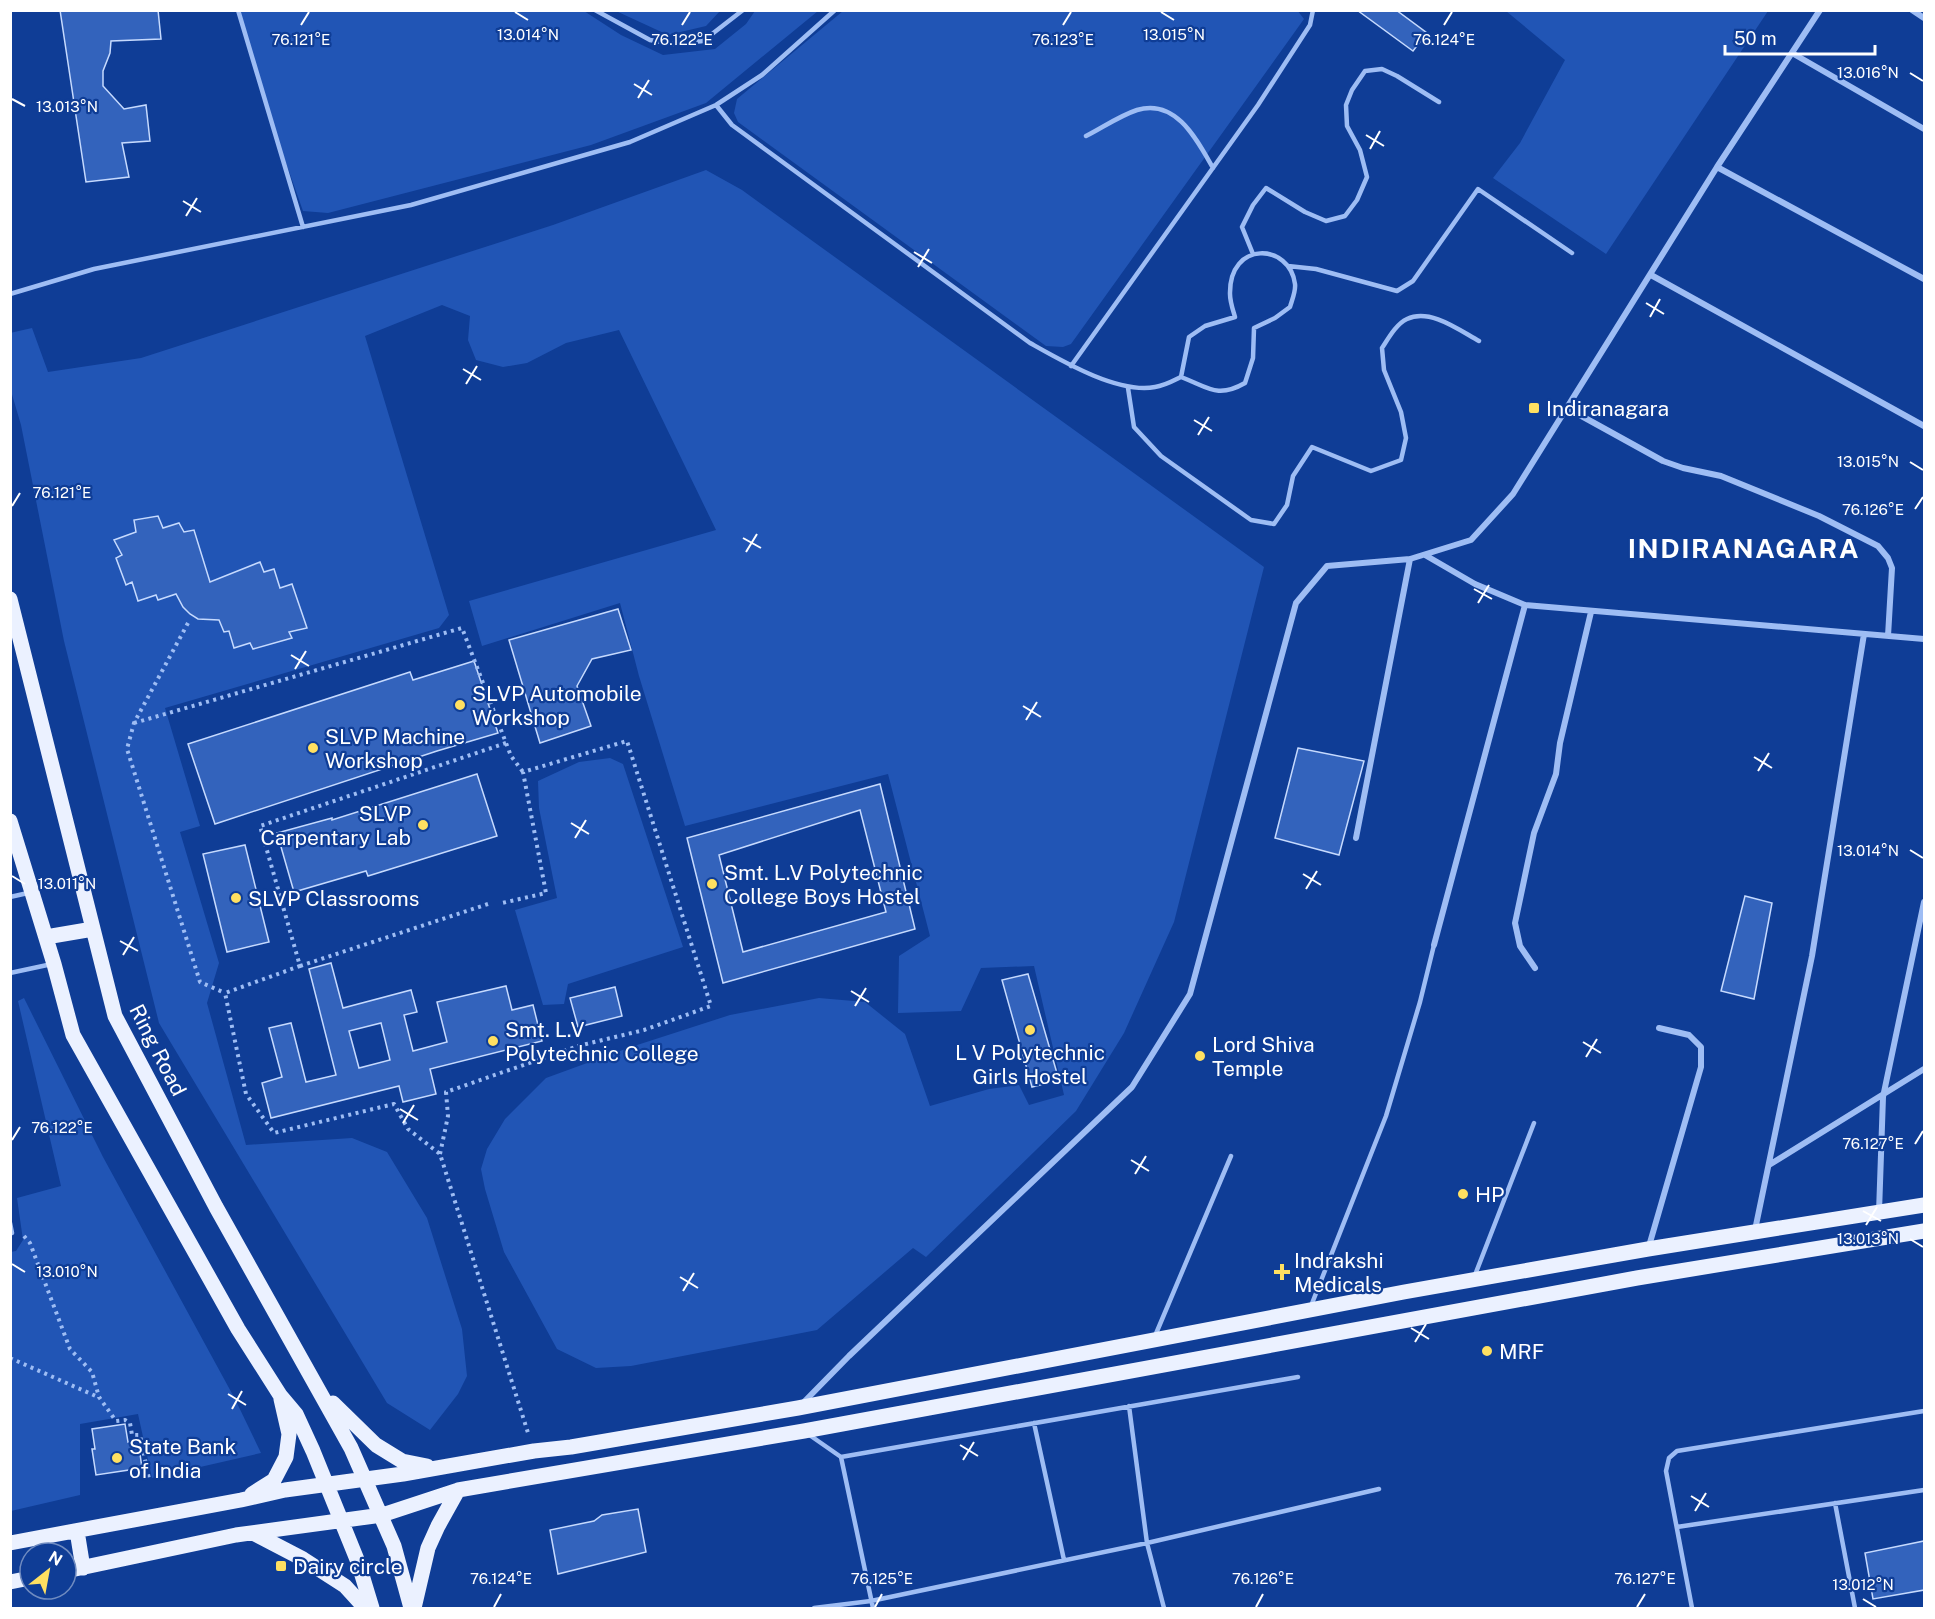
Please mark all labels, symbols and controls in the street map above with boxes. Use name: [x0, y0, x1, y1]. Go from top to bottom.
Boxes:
scale bar: [1725, 18, 1875, 56]
text: 13.014°N: [497, 26, 559, 43]
text: 13.015°N: [1143, 26, 1205, 43]
text: 50 m: [1734, 28, 1777, 49]
text: 76.121°E: [272, 31, 330, 48]
text: 76.122°E: [651, 31, 713, 48]
text: 76.123°E: [1032, 31, 1094, 48]
text: 76.124°E: [1413, 31, 1475, 48]
text: 13.016°N: [1837, 64, 1899, 81]
text: 13.013°N: [36, 98, 98, 115]
place label: Indiranagara: [1546, 396, 1669, 421]
marker: Indiranagara: [1527, 401, 1541, 415]
text: 13.015°N: [1837, 453, 1899, 470]
text: 76.121°E: [33, 484, 91, 501]
text: 76.126°E: [1842, 501, 1904, 518]
district label: INDIRANAGARA: [1628, 532, 1860, 564]
place label: SLVP Automobile Workshop: [472, 681, 642, 730]
marker: SLVP Automobile Workshop: [453, 698, 467, 712]
place label: SLVP Machine Workshop: [325, 724, 465, 773]
marker: SLVP Machine Workshop: [306, 741, 320, 755]
place label: SLVP Carpentary Lab: [260, 801, 411, 850]
marker: SLVP Carpentary Lab: [416, 818, 430, 832]
text: 13.014°N: [1837, 842, 1899, 859]
place label: Smt. L.V Polytechnic College Boys Hostel: [724, 860, 923, 909]
text: 13.011°N: [38, 875, 96, 892]
marker: Smt. L.V Polytechnic College Boys Hostel: [705, 877, 719, 891]
place label: SLVP Classrooms: [248, 886, 419, 911]
marker: SLVP Classrooms: [229, 891, 243, 905]
street label: Ring Road: [124, 1000, 192, 1100]
place label: Smt. L.V Polytechnic College: [505, 1017, 699, 1066]
marker: L V Polytechnic Girls Hostel: [1023, 1023, 1037, 1037]
place label: Lord Shiva Temple: [1212, 1032, 1315, 1081]
marker: Smt. L.V Polytechnic College: [486, 1034, 500, 1048]
place label: L V Polytechnic Girls Hostel: [955, 1040, 1105, 1089]
marker: Lord Shiva Temple: [1193, 1049, 1207, 1063]
text: 76.122°E: [31, 1119, 93, 1136]
text: 76.127°E: [1842, 1135, 1904, 1152]
place label: HP: [1475, 1182, 1504, 1207]
marker: HP: [1456, 1187, 1470, 1201]
text: 13.013°N: [1837, 1230, 1899, 1247]
place label: Indrakshi Medicals: [1294, 1248, 1384, 1297]
text: 13.010°N: [36, 1263, 98, 1280]
marker: Indrakshi Medicals: [1275, 1265, 1289, 1279]
place label: MRF: [1499, 1339, 1544, 1364]
marker: MRF: [1480, 1344, 1494, 1358]
place label: State Bank of India: [129, 1434, 236, 1483]
marker: State Bank of India: [110, 1451, 124, 1465]
north arrow: [18, 1541, 78, 1601]
text: N: [45, 1547, 66, 1570]
place label: Dairy circle: [293, 1554, 403, 1579]
marker: Dairy circle: [274, 1559, 288, 1573]
text: 76.124°E: [470, 1570, 532, 1587]
text: 76.125°E: [851, 1570, 913, 1587]
text: 76.126°E: [1232, 1570, 1294, 1587]
text: 76.127°E: [1614, 1570, 1676, 1587]
text: 13.012°N: [1832, 1576, 1894, 1593]

